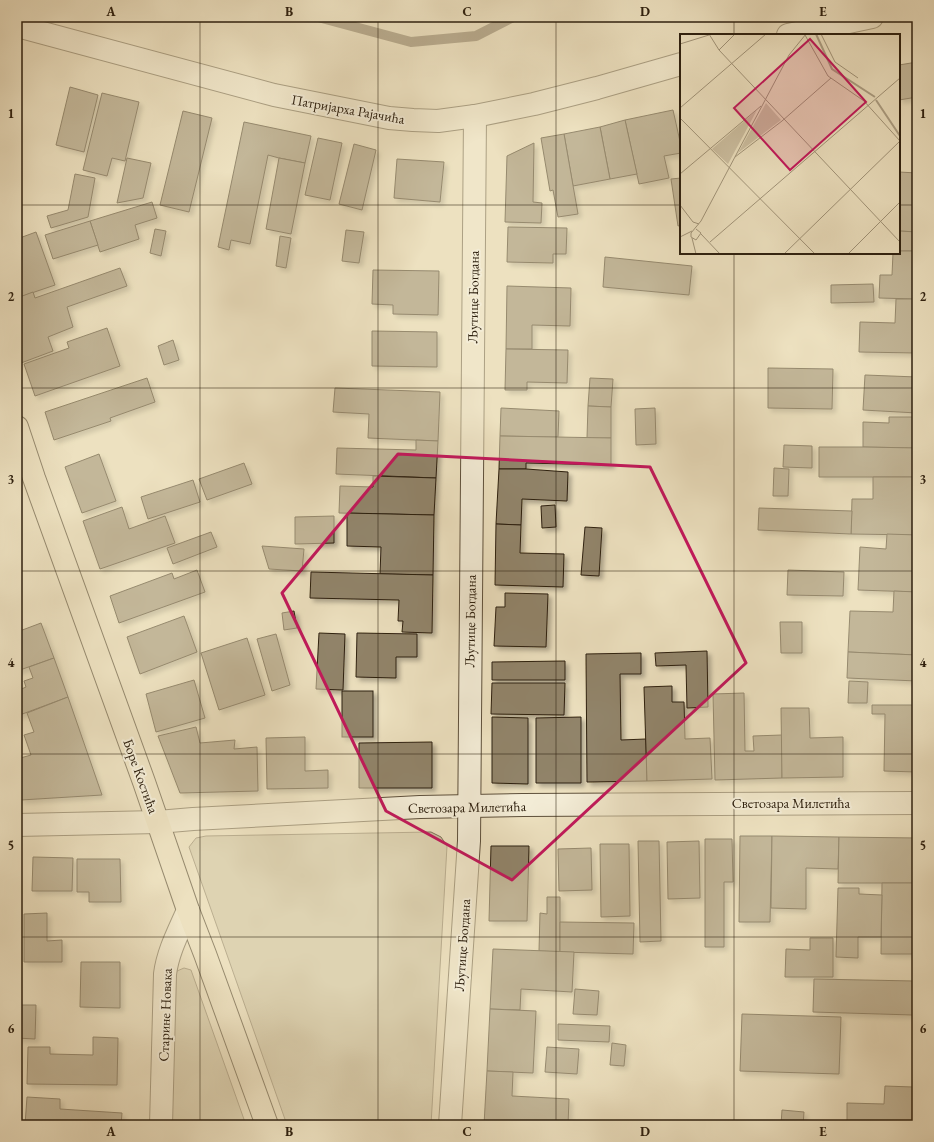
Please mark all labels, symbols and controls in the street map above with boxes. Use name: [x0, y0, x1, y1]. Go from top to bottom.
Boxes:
text: A: [105, 3, 116, 20]
text: B: [285, 3, 293, 20]
text: C: [462, 3, 472, 20]
text: D: [640, 3, 650, 20]
text: E: [819, 3, 827, 20]
inset map: [680, 34, 900, 254]
street label: Патријарха Рајачића: [290, 90, 406, 128]
text: 1: [8, 105, 15, 122]
text: 1: [920, 105, 927, 122]
street label: Љутице Богдана: [463, 250, 483, 344]
text: 2: [8, 288, 15, 305]
text: 2: [920, 288, 927, 305]
text: 3: [8, 471, 15, 488]
text: 3: [920, 471, 927, 488]
street label: Љутице Богдана: [460, 574, 480, 668]
text: 4: [8, 654, 15, 671]
text: 4: [920, 654, 927, 671]
street label: Боре Костића: [119, 736, 163, 816]
street label: Светозара Милетића: [732, 794, 851, 812]
street label: Светозара Милетића: [408, 797, 527, 817]
text: 5: [8, 837, 14, 854]
text: 5: [920, 837, 926, 854]
street label: Љутице Богдана: [450, 898, 474, 992]
street label: Старине Новака: [154, 968, 176, 1062]
text: 6: [8, 1020, 15, 1037]
text: 6: [920, 1020, 927, 1037]
text: A: [105, 1123, 116, 1140]
text: B: [285, 1123, 293, 1140]
text: C: [462, 1123, 472, 1140]
text: D: [640, 1123, 650, 1140]
text: E: [819, 1123, 827, 1140]

